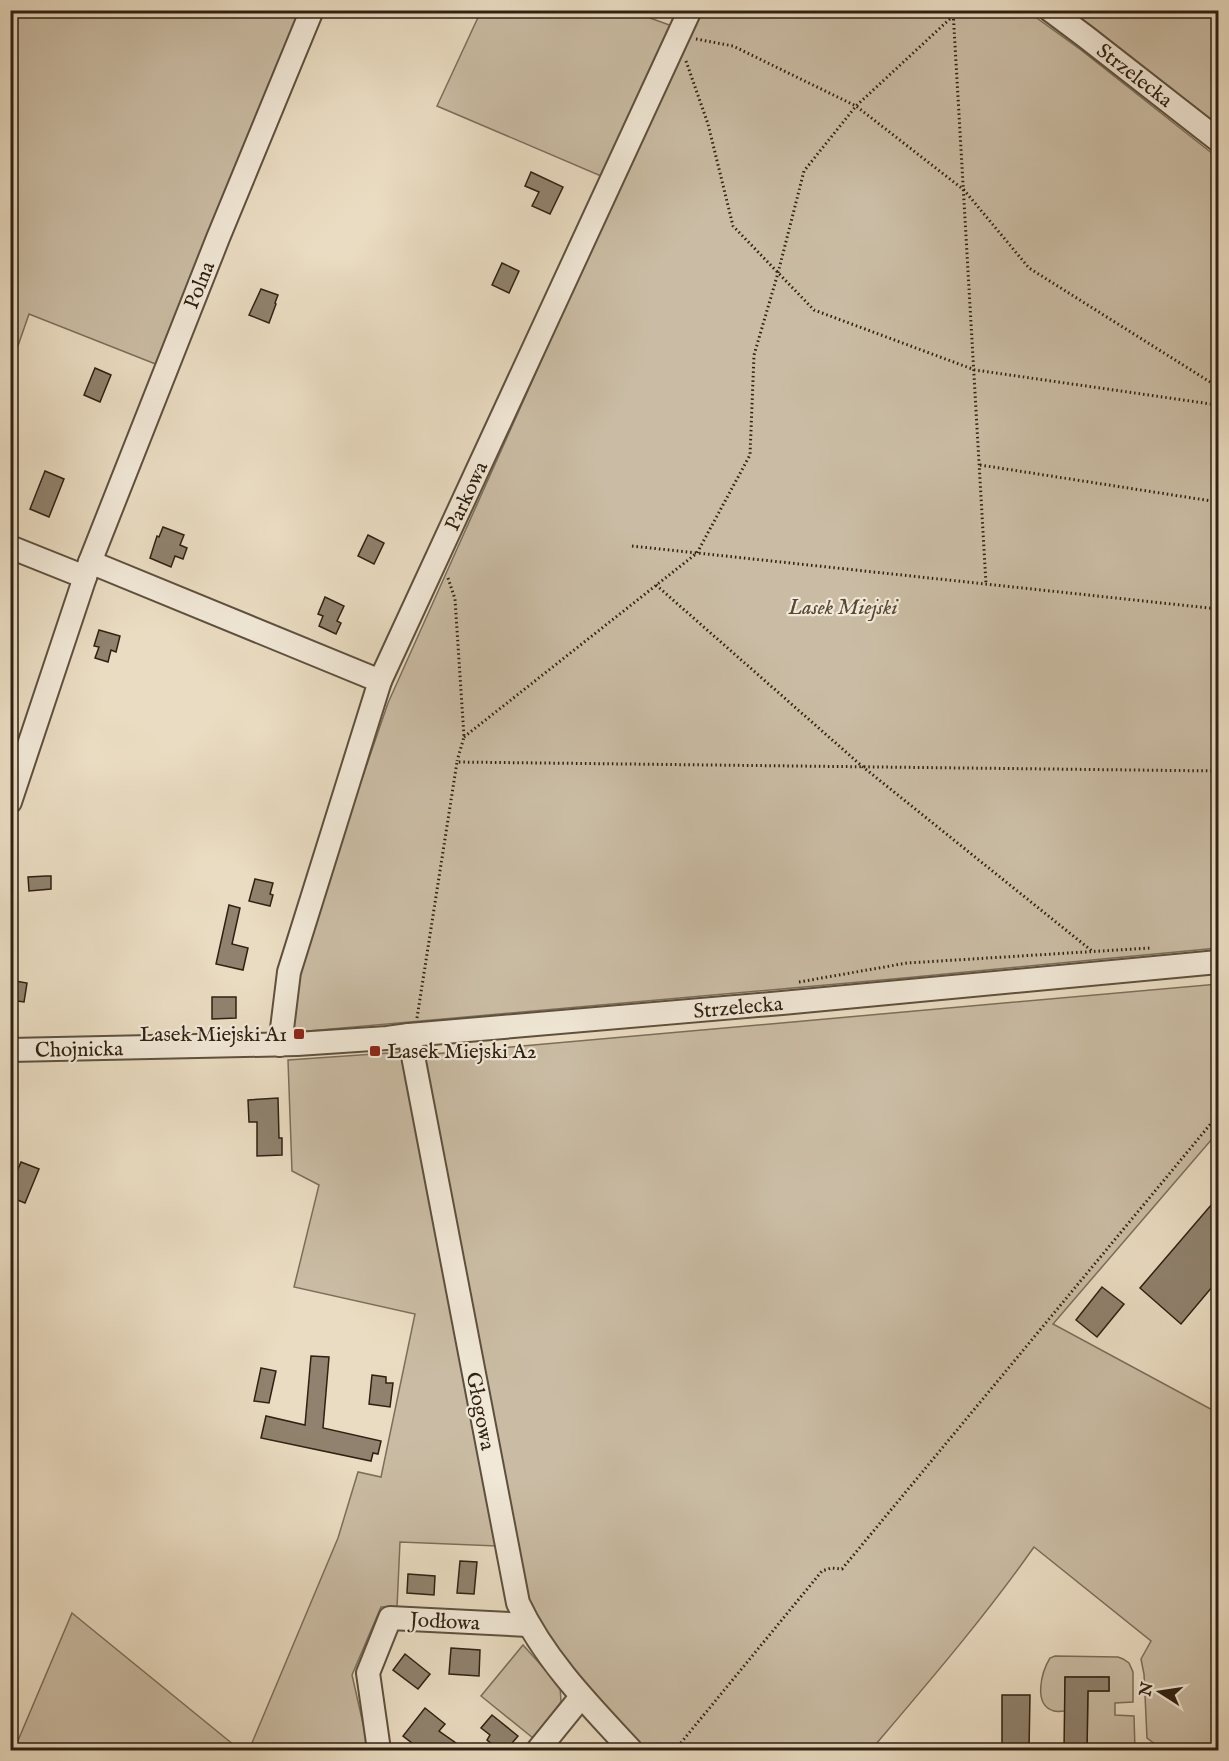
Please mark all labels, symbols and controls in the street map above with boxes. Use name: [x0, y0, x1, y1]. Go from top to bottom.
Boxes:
street label: Strzelecka: [1090, 38, 1178, 115]
street label: Polna: [179, 257, 222, 313]
street label: Parkowa: [440, 457, 496, 536]
park label: Lasek Miejski: [788, 595, 899, 622]
street label: Strzelecka: [692, 991, 785, 1026]
place label: Lasek Miejski A1: [139, 1022, 287, 1049]
marker: Lasek Miejski A1: [292, 1027, 306, 1041]
street label: Chojnicka: [35, 1036, 124, 1065]
place label: Lasek Miejski A2: [387, 1039, 537, 1066]
marker: Lasek Miejski A2: [368, 1044, 382, 1058]
street label: Głogowa: [459, 1370, 500, 1454]
street label: Jodłowa: [407, 1607, 482, 1638]
north arrow: [1130, 1662, 1190, 1722]
text: N: [1136, 1680, 1159, 1699]

